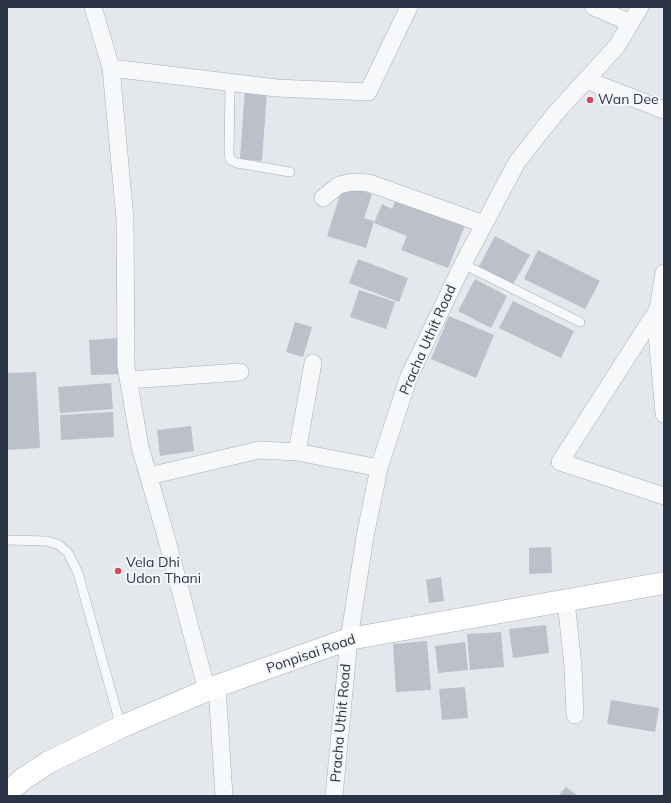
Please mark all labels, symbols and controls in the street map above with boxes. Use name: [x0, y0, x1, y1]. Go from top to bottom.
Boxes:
place label: Wan Dee: [598, 92, 659, 108]
marker: Wan Dee: [585, 95, 595, 105]
street label: Pracha Uthit Road: [396, 282, 460, 398]
place label: Vela Dhi Udon Thani: [126, 555, 201, 588]
marker: Vela Dhi Udon Thani: [113, 566, 123, 576]
street label: Ponpisai Road: [264, 631, 358, 677]
street label: Pracha Uthit Road: [327, 663, 355, 783]

